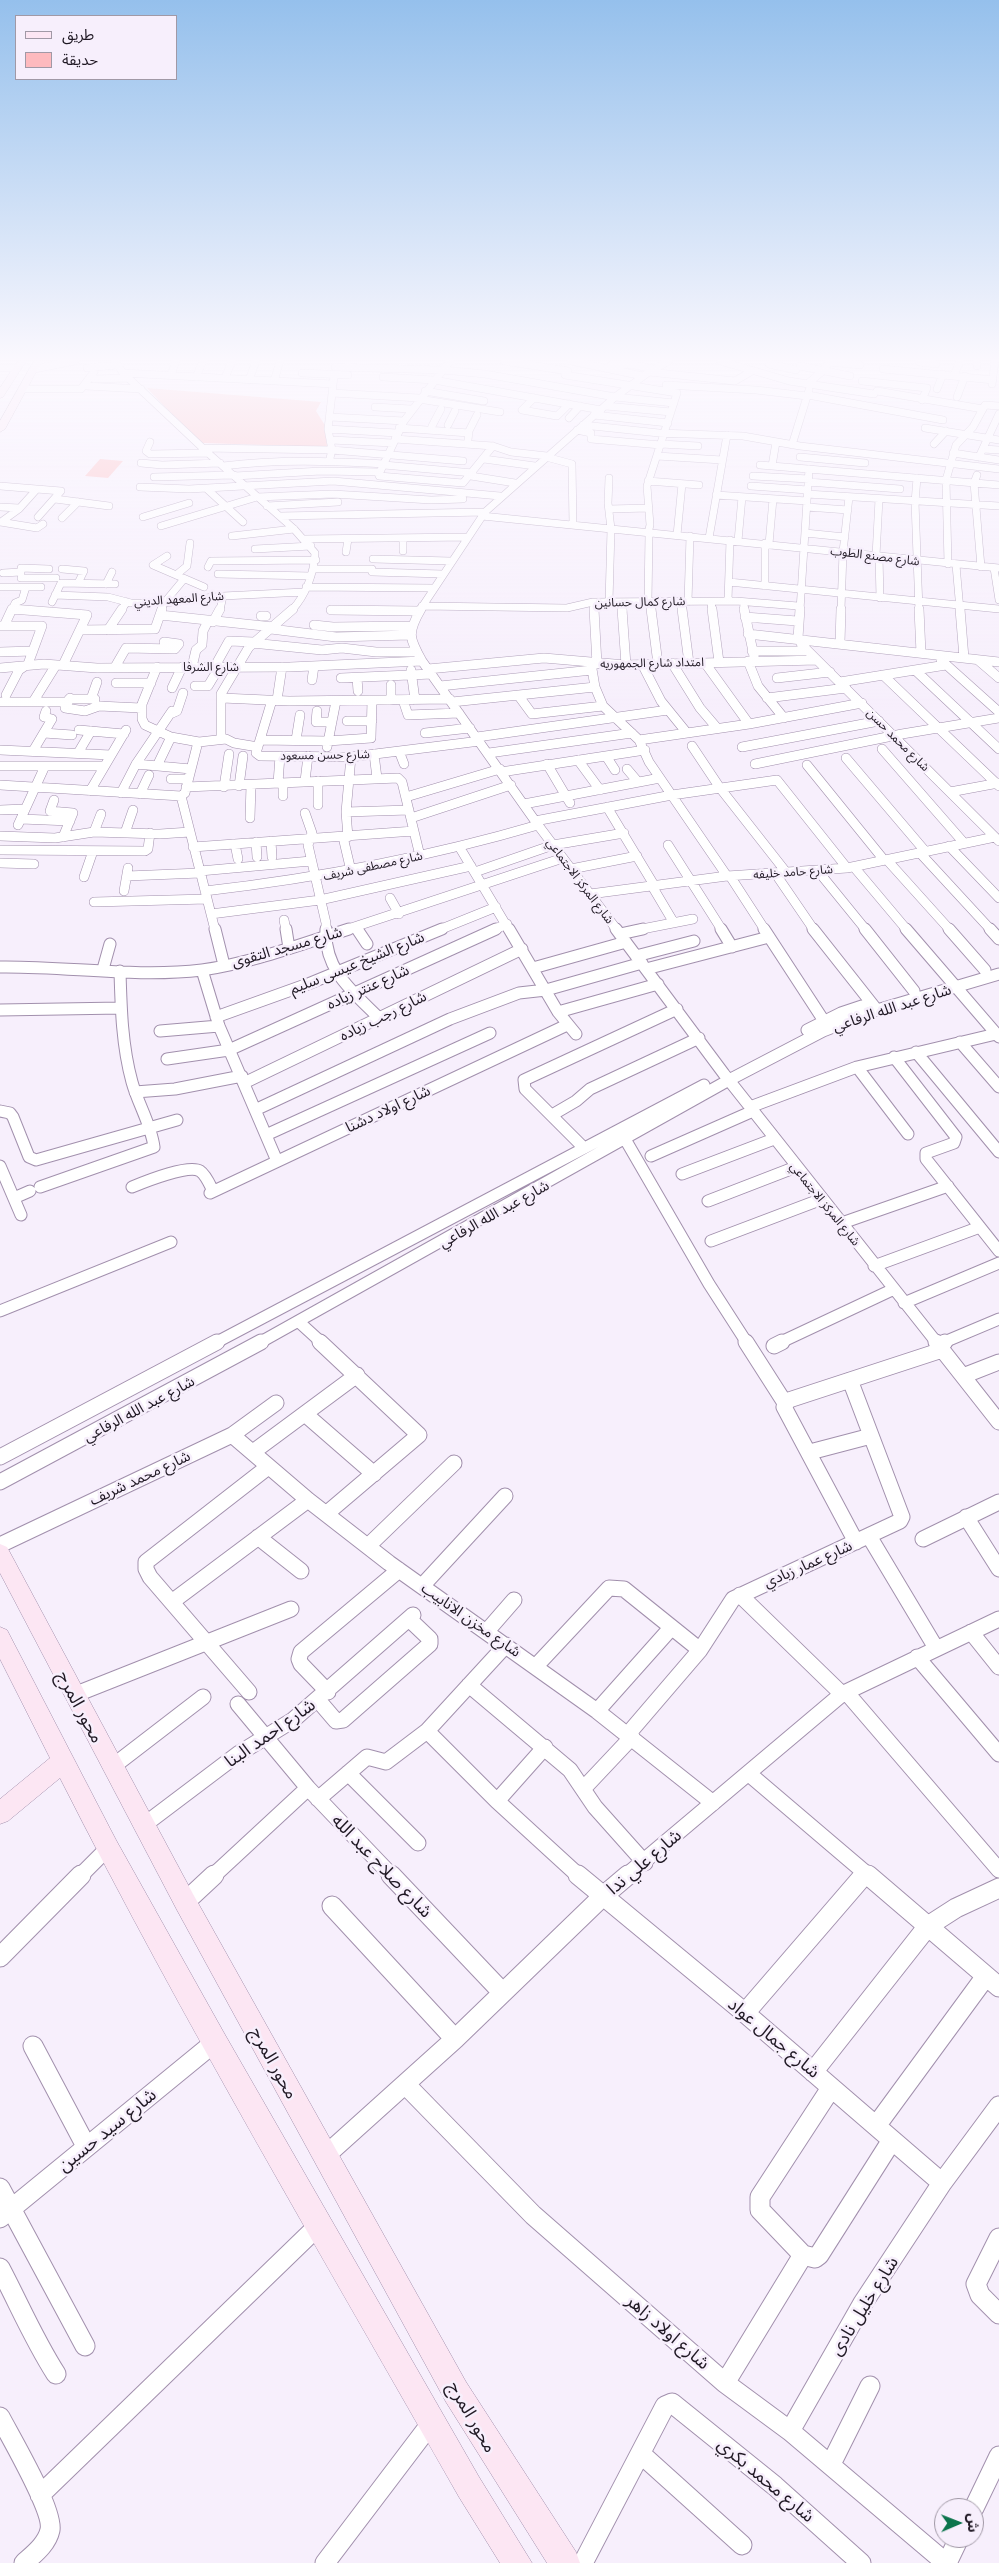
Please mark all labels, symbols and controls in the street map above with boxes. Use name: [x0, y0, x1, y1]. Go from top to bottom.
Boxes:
legend: [15, 15, 178, 80]
text: طريق: [62, 25, 94, 43]
text: حديقة: [62, 50, 98, 68]
street label: شارع مصنع الطوب: [830, 543, 920, 569]
street label: شارع المعهد الديني: [134, 589, 224, 609]
street label: شارع كمال حسانين: [595, 594, 685, 610]
street label: امتداد شارع الجمهوريه: [600, 655, 704, 671]
street label: شارع الشرفا: [183, 660, 239, 674]
street label: شارع محمد حسن: [864, 706, 932, 774]
street label: شارع حسن مسعود: [280, 747, 370, 763]
street label: شارع المركز الاجتماعي: [543, 836, 617, 926]
street label: شارع مصطفى شريف: [322, 848, 424, 884]
street label: شارع حامد خليفه: [753, 862, 833, 882]
street label: شارع مسجد التقوى: [230, 923, 344, 971]
street label: شارع الشيخ عيسى سليم: [287, 928, 427, 998]
street label: شارع عنتر زياده: [324, 961, 412, 1013]
street label: شارع عبد الله الرفاعي: [831, 980, 953, 1036]
street label: شارع رجب زياده: [337, 987, 429, 1045]
street label: شارع اولاد دشنا: [343, 1082, 433, 1136]
street label: شارع المركز الاجتماعي: [787, 1159, 863, 1249]
street label: شارع عبد الله الرفاعي: [436, 1176, 552, 1252]
street label: شارع عبد الله الرفاعي: [80, 1372, 198, 1446]
street label: شارع محمد شريف: [87, 1447, 193, 1509]
street label: شارع عمار زبادي: [761, 1536, 855, 1592]
street label: شارع مخزن الانابيب: [418, 1579, 524, 1661]
street label: محور المرج: [52, 1667, 108, 1747]
street label: شارع احمد البنا: [221, 1694, 319, 1772]
street label: شارع صلاح عبد الله: [327, 1810, 437, 1922]
street label: شارع علي ندا: [602, 1825, 686, 1899]
street label: شارع جمال عواد: [724, 1993, 824, 2083]
street label: محور المرج: [245, 2023, 303, 2103]
street label: شارع سيد حسين: [53, 2084, 161, 2176]
street label: شارع خليل نادى: [825, 2253, 903, 2359]
street label: شارع اولاد زاهر: [622, 2290, 714, 2374]
street label: محور المرج: [443, 2378, 501, 2456]
street label: شارع محمد بكري: [713, 2433, 819, 2527]
north arrow: [934, 2498, 984, 2548]
text: ش: [965, 2513, 982, 2532]

